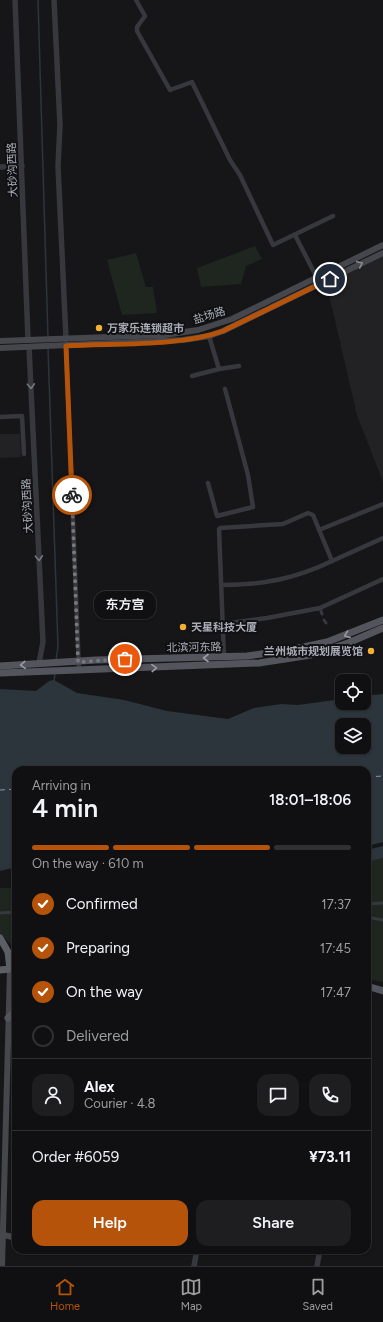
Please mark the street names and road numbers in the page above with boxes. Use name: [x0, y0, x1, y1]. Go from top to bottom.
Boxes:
street label: 大砂沟西路: [5, 142, 20, 198]
street label: 盐场路: [191, 304, 227, 327]
street label: 大砂沟西路: [20, 478, 35, 534]
street label: 北滨河东路: [166, 641, 222, 654]

